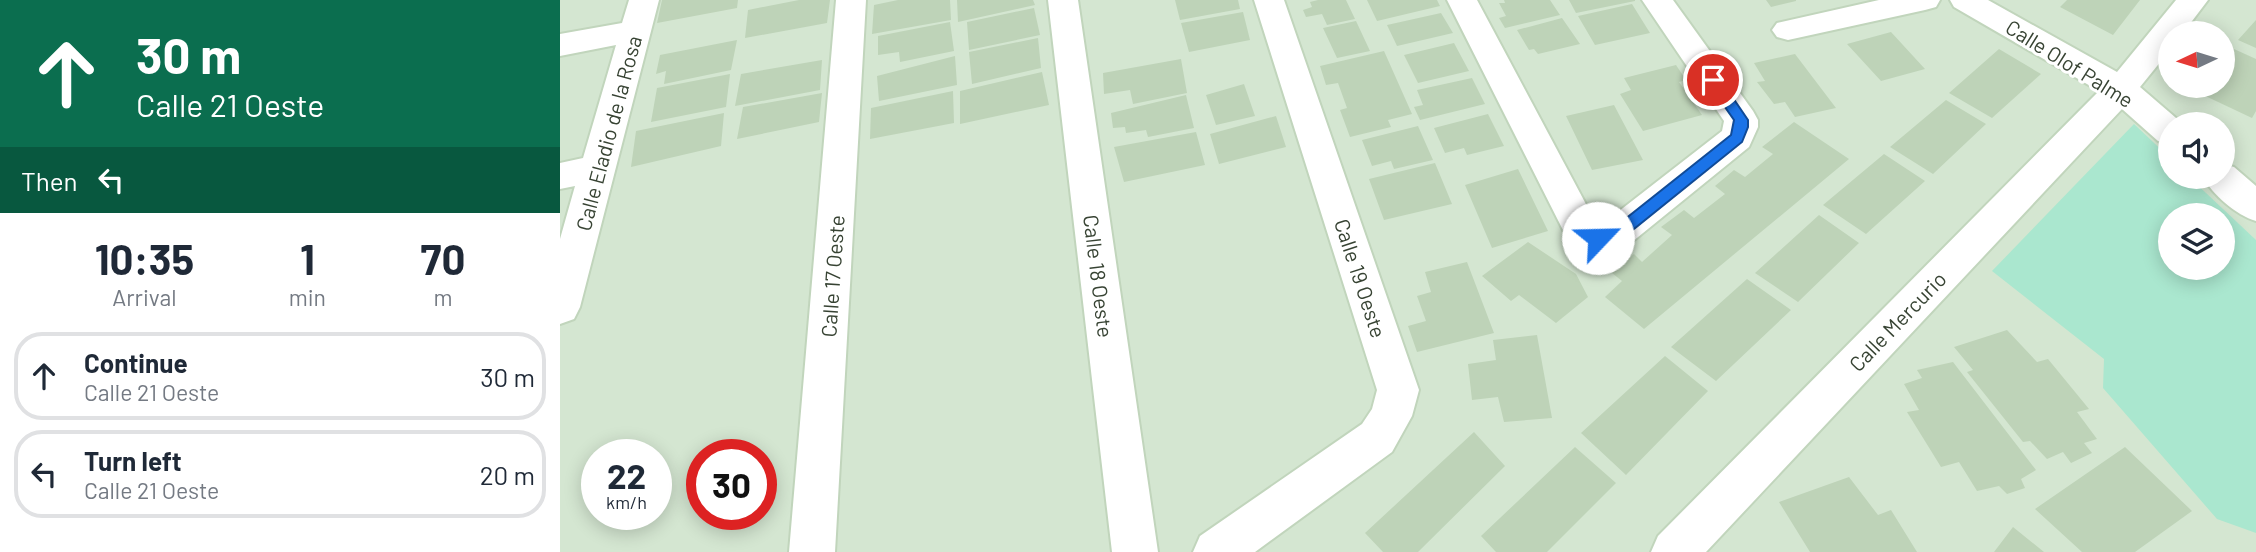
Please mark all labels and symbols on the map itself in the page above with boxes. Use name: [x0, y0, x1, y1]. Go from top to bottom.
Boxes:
street label: Calle Olof Palme: [2002, 14, 2138, 112]
north arrow: [2158, 21, 2235, 98]
street label: Calle Eladio de la Rosa: [570, 33, 646, 233]
pin: [1683, 50, 1743, 110]
position arrow: [1561, 201, 1635, 275]
street label: Calle 18 Oeste: [1079, 213, 1119, 339]
street label: Calle 17 Oeste: [815, 214, 849, 338]
street label: Calle 19 Oeste: [1330, 215, 1392, 341]
street label: Calle Mercurio: [1843, 266, 1951, 376]
speed limit sign: 30: [686, 439, 777, 530]

